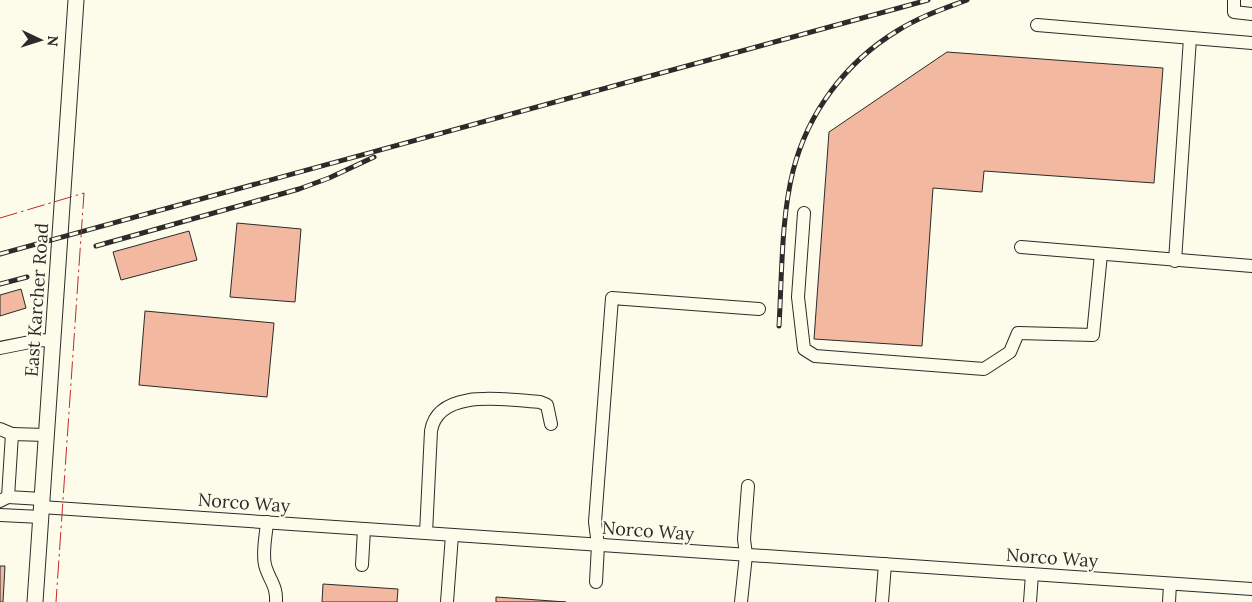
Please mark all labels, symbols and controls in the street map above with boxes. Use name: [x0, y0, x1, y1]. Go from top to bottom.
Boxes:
north arrow: [15, 15, 65, 65]
text: N: [44, 35, 62, 47]
street label: East Karcher Road: [20, 222, 53, 378]
street label: Norco Way: [197, 488, 291, 517]
street label: Norco Way: [601, 516, 695, 545]
street label: Norco Way: [1005, 543, 1099, 572]

